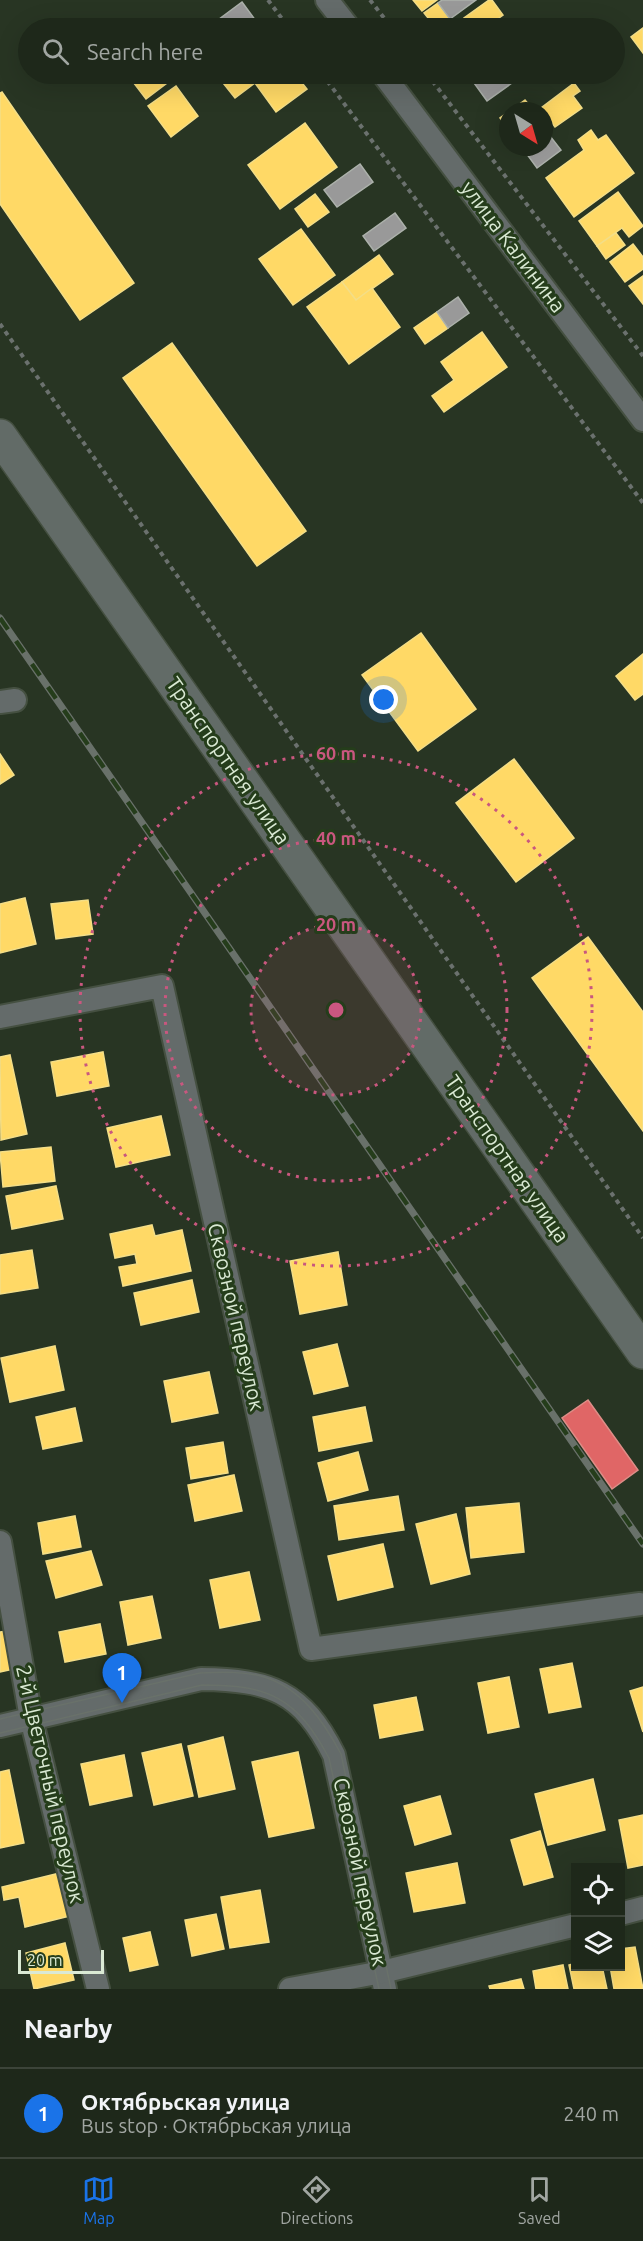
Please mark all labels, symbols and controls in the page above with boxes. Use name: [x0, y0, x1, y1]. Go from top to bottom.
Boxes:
search box: [18, 18, 625, 84]
icon: search: [39, 35, 72, 68]
text: Search here: [87, 39, 203, 64]
north arrow: [499, 102, 553, 156]
street label: улица Калинина: [457, 176, 571, 317]
street label: Транспортная улица: [162, 672, 296, 849]
your location: [369, 685, 398, 714]
text: 60 m: [316, 743, 356, 763]
text: 40 m: [316, 828, 356, 848]
text: 20 m: [316, 914, 356, 934]
centre of rings: [326, 1000, 346, 1020]
street label: Транспортная улица: [441, 1070, 575, 1247]
street label: Сквозной переулок: [204, 1221, 270, 1413]
pin: 1: [102, 1654, 142, 1703]
street label: 2-й Цветочный переулок: [12, 1662, 90, 1905]
street label: Сквозной переулок: [329, 1775, 393, 1968]
map controls: [571, 1863, 625, 1971]
button: locate: [571, 1863, 625, 1917]
button: layers: [571, 1917, 625, 1971]
scale bar: [18, 1947, 104, 1974]
text: 20 m: [27, 1951, 63, 1969]
text: Nearby: [24, 2014, 112, 2043]
text: Октябрьская улица: [81, 2089, 290, 2114]
text: 1: [38, 2102, 49, 2125]
text: 240 m: [563, 2102, 619, 2125]
text: Bus stop · Октябрьская улица: [81, 2114, 352, 2137]
tab: Map: [82, 2173, 115, 2227]
tab: Directions: [280, 2173, 353, 2227]
tab: Saved: [518, 2173, 561, 2227]

